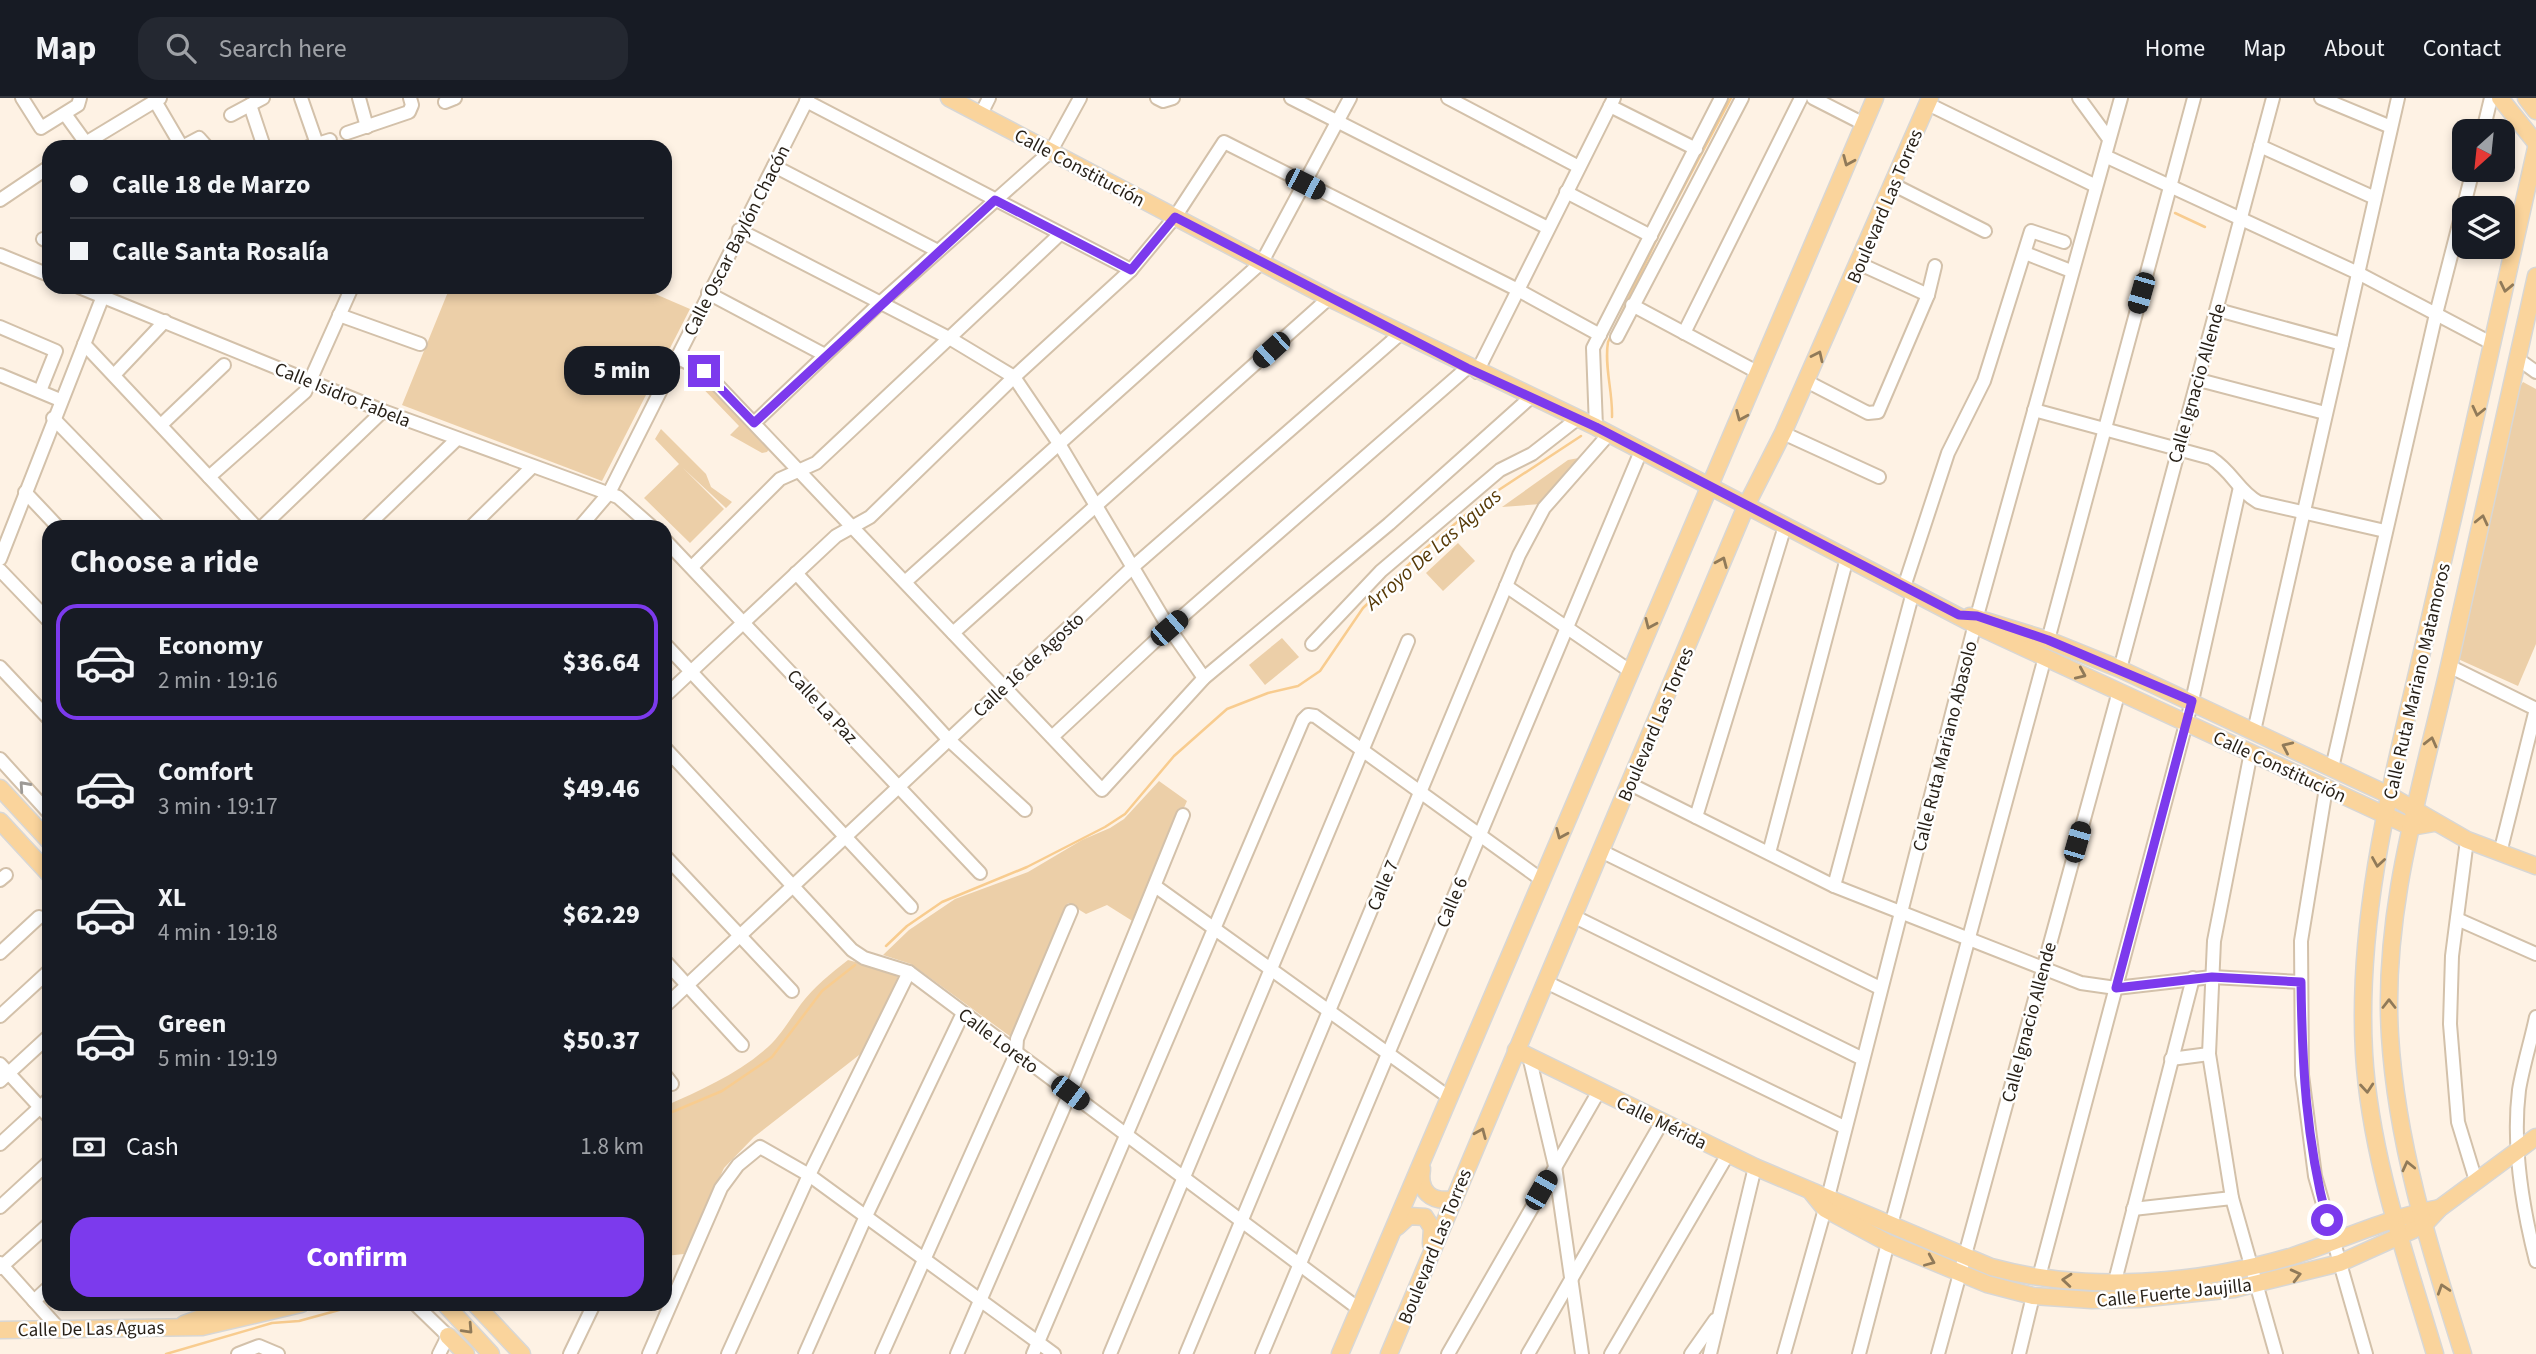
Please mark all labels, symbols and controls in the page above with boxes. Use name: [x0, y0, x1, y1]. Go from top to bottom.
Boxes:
search box: [138, 17, 628, 80]
text: Map: [35, 25, 96, 72]
icon: search: [162, 29, 200, 67]
text: Search here: [218, 30, 347, 67]
text: Home: [2145, 31, 2205, 66]
text: Map: [2243, 31, 2286, 66]
text: About: [2324, 31, 2385, 66]
text: Contact: [2423, 31, 2501, 66]
north arrow: [2452, 119, 2515, 182]
map controls: [2452, 119, 2515, 259]
street label: Calle Constitución: [1009, 123, 1149, 214]
street label: Boulevard Las Torres: [1841, 125, 1930, 288]
street label: Calle Oscar Baylón Chacón: [677, 141, 797, 341]
one-way arrow: [1843, 154, 1857, 166]
car: [1282, 165, 1329, 203]
text: Calle 18 de Marzo: [112, 166, 310, 203]
button: layers: [2452, 196, 2515, 259]
text: Calle Santa Rosalía: [112, 233, 329, 270]
car: [2126, 270, 2157, 316]
one-way arrow: [2499, 281, 2514, 293]
street label: Calle Ignacio Allende: [2162, 300, 2233, 466]
car: [1249, 328, 1294, 372]
callout: 5 min: [564, 346, 680, 396]
one-way arrow: [1810, 351, 1824, 363]
text: 5 min: [594, 354, 650, 387]
route end: [688, 355, 720, 387]
street label: Calle Isidro Fabela: [270, 356, 415, 435]
one-way arrow: [2471, 405, 2486, 417]
one-way arrow: [1735, 408, 1749, 421]
water label: Arroyo De Las Aguas: [1357, 481, 1508, 618]
one-way arrow: [2474, 514, 2488, 526]
text: Choose a ride: [70, 539, 259, 585]
one-way arrow: [1714, 557, 1728, 569]
street label: Calle Ruta Mariano Matamoros: [2377, 560, 2458, 802]
street label: Calle 16 de Agosto: [967, 606, 1091, 724]
car: [1147, 606, 1192, 650]
one-way arrow: [1645, 618, 1659, 630]
text: Economy: [158, 627, 263, 664]
icon: car: [74, 631, 137, 694]
street label: Calle Ruta Mariano Abasolo: [1906, 638, 1985, 854]
street label: Boulevard Las Torres: [1612, 643, 1701, 806]
text: $36.64: [563, 644, 640, 681]
text: 2 min · 19:16: [158, 664, 278, 697]
street label: Calle La Paz: [780, 664, 864, 750]
one-way arrow: [2074, 666, 2086, 680]
street label: Calle Constitución: [2208, 725, 2350, 810]
one-way arrow: [2423, 736, 2437, 748]
one-way arrow: [2282, 741, 2294, 755]
text: Comfort: [158, 753, 253, 790]
icon: car: [74, 757, 137, 820]
text: $49.46: [563, 770, 640, 807]
one-way arrow: [20, 781, 33, 794]
text: 3 min · 19:17: [158, 790, 278, 823]
car: [2062, 819, 2093, 865]
one-way arrow: [1555, 826, 1569, 839]
street label: Calle 7: [1361, 856, 1406, 915]
one-way arrow: [2371, 856, 2386, 868]
street label: Calle 6: [1430, 873, 1475, 932]
text: XL: [158, 879, 186, 916]
icon: car: [74, 883, 137, 946]
text: $62.29: [563, 896, 640, 933]
text: 4 min · 19:18: [158, 916, 278, 949]
street label: Calle Ignacio Allende: [1995, 939, 2064, 1106]
one-way arrow: [2381, 998, 2397, 1009]
street label: Calle Loreto: [952, 1002, 1044, 1080]
text: Green: [158, 1005, 226, 1042]
icon: car: [74, 1009, 137, 1072]
text: $50.37: [563, 1022, 640, 1059]
text: 5 min · 19:19: [158, 1042, 278, 1075]
car: [1047, 1072, 1094, 1114]
one-way arrow: [2360, 1083, 2375, 1094]
street label: Calle Mérida: [1611, 1090, 1711, 1157]
one-way arrow: [1473, 1127, 1487, 1140]
icon: cash: [70, 1128, 108, 1166]
text: Cash: [126, 1128, 179, 1165]
text: 1.8 km: [580, 1130, 644, 1163]
one-way arrow: [2402, 1160, 2416, 1172]
street label: Boulevard Las Torres: [1392, 1165, 1479, 1328]
car: [1522, 1167, 1561, 1213]
route start: [2311, 1204, 2343, 1236]
button: Confirm: [70, 1217, 644, 1297]
one-way arrow: [1923, 1253, 1935, 1267]
one-way arrow: [2290, 1268, 2302, 1283]
street label: Calle Fuerte Jaujilla: [2095, 1272, 2253, 1315]
one-way arrow: [2061, 1273, 2072, 1288]
one-way arrow: [2436, 1283, 2451, 1295]
street label: Calle De Las Aguas: [18, 1315, 165, 1344]
one-way arrow: [460, 1321, 472, 1334]

